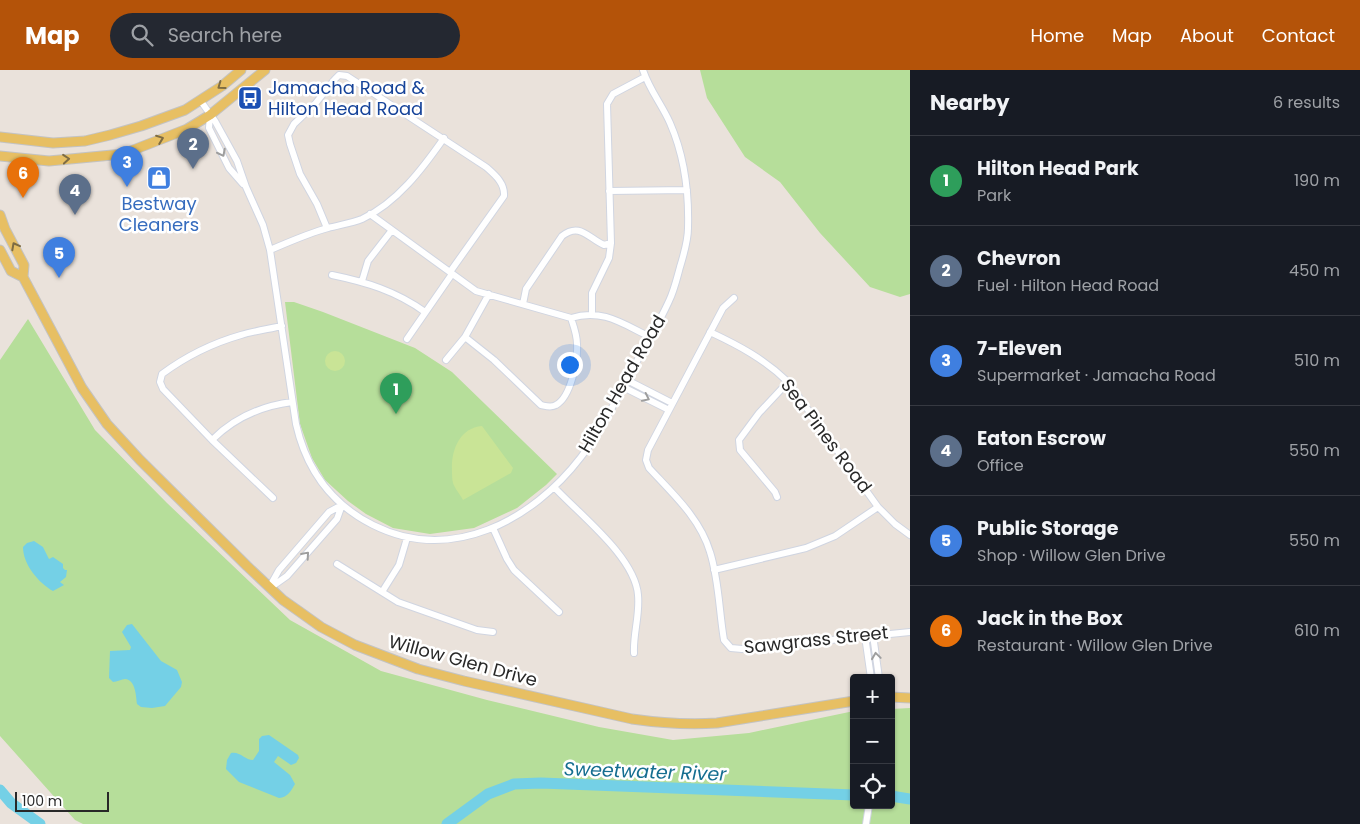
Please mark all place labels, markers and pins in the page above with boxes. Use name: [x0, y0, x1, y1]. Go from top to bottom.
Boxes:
place label: Jamacha Road & Hilton Head Road: [268, 75, 425, 121]
bus stop icon: Jamacha Road & Hilton Head Road: [237, 85, 263, 111]
pin: 2: [177, 128, 209, 169]
pin: 3: [111, 146, 143, 187]
pin: 6: [7, 157, 39, 198]
shop icon: Bestway Cleaners: [146, 165, 172, 191]
pin: 4: [59, 174, 91, 215]
place label: Bestway Cleaners: [119, 191, 199, 237]
pin: 5: [43, 237, 75, 278]
pin: 1: [380, 373, 412, 414]

